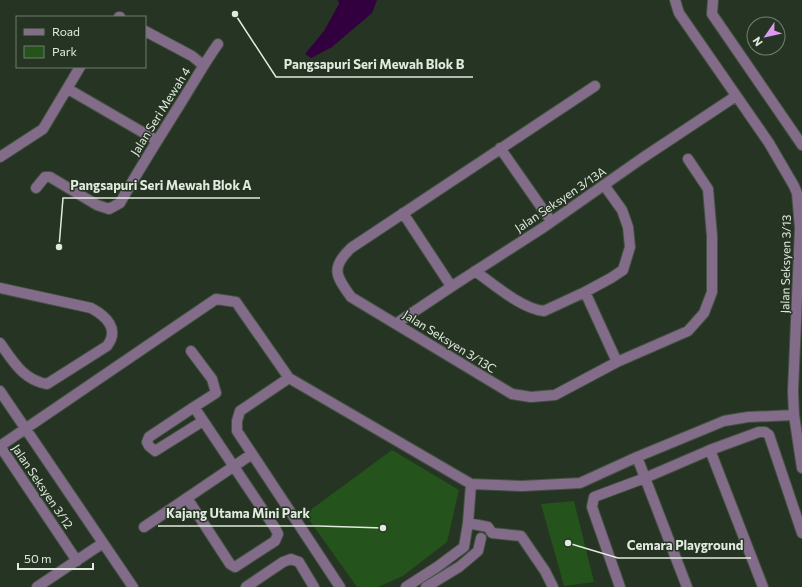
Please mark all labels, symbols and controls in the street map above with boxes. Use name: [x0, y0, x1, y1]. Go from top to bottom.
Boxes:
legend: [16, 16, 146, 68]
north arrow: [746, 16, 786, 56]
text: Road: [52, 24, 80, 38]
text: N: [750, 35, 765, 49]
text: Park: [52, 44, 78, 58]
callout: Pangsapuri Seri Mewah Blok B: [276, 52, 473, 77]
text: Pangsapuri Seri Mewah Blok B: [284, 56, 465, 72]
street label: Jalan Seri Mewah 4: [127, 64, 194, 158]
street label: Jalan Seksyen 3/13A: [512, 163, 609, 236]
callout: Pangsapuri Seri Mewah Blok A: [63, 173, 260, 198]
text: Pangsapuri Seri Mewah Blok A: [70, 177, 252, 193]
street label: Jalan Seksyen 3/13: [777, 214, 794, 314]
street label: Jalan Seksyen 3/13C: [400, 307, 499, 376]
street label: Jalan Seksyen 3/12: [9, 441, 77, 532]
callout: Kajang Utama Mini Park: [158, 501, 318, 526]
text: Kajang Utama Mini Park: [166, 505, 310, 521]
callout: Cemara Playground: [618, 533, 751, 558]
text: Cemara Playground: [627, 537, 743, 553]
scale bar: [18, 545, 93, 571]
text: 50 m: [24, 551, 52, 565]

